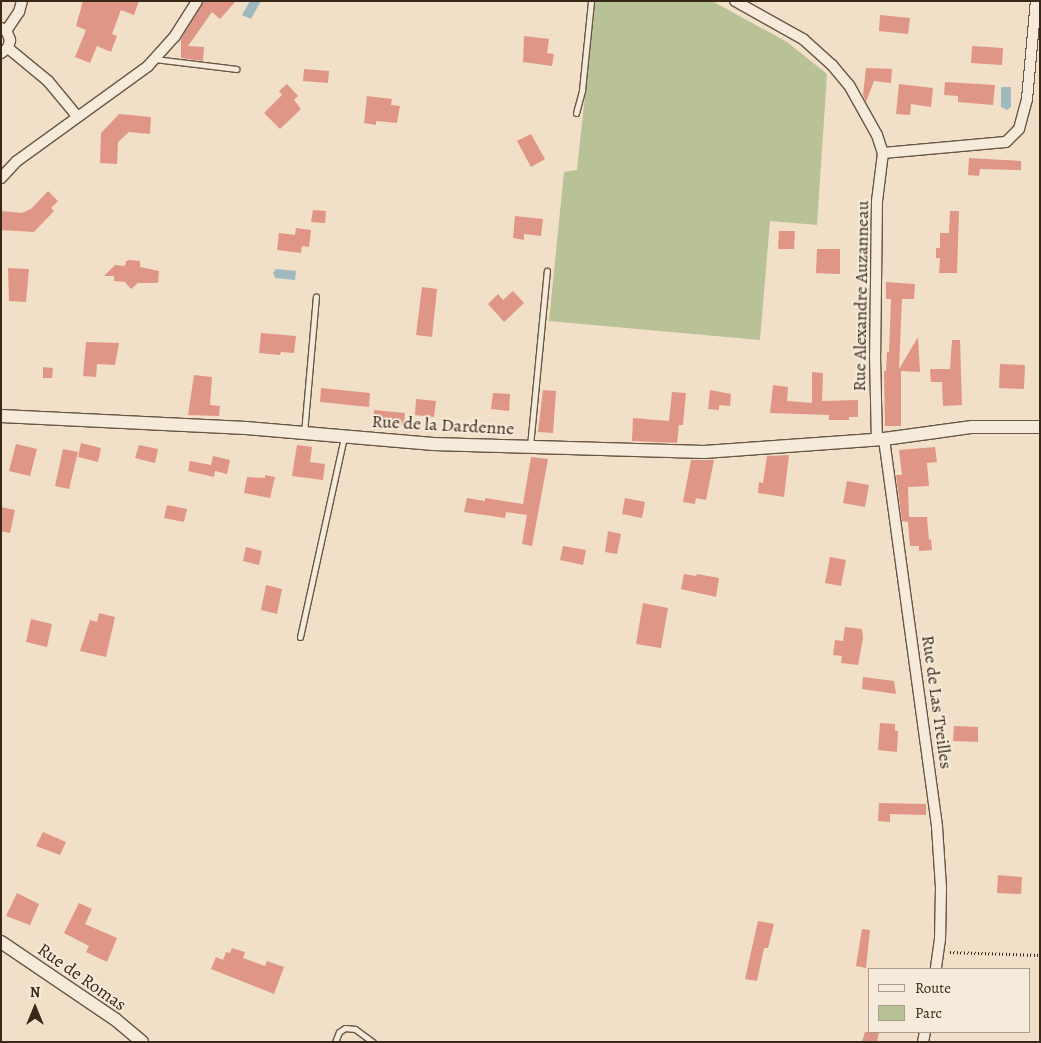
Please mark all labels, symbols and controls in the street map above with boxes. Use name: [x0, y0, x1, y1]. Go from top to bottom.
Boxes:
street label: Rue Alexandre Auzanneau: [849, 200, 873, 392]
street label: Rue de la Dardenne: [371, 410, 515, 440]
street label: Rue de Las Treilles: [917, 634, 957, 770]
street label: Rue de Romas: [34, 939, 130, 1015]
legend: [868, 968, 1031, 1033]
text: Route: [915, 978, 951, 998]
north arrow: [10, 983, 60, 1033]
text: N: [30, 983, 40, 1002]
text: Parc: [915, 1003, 942, 1023]

